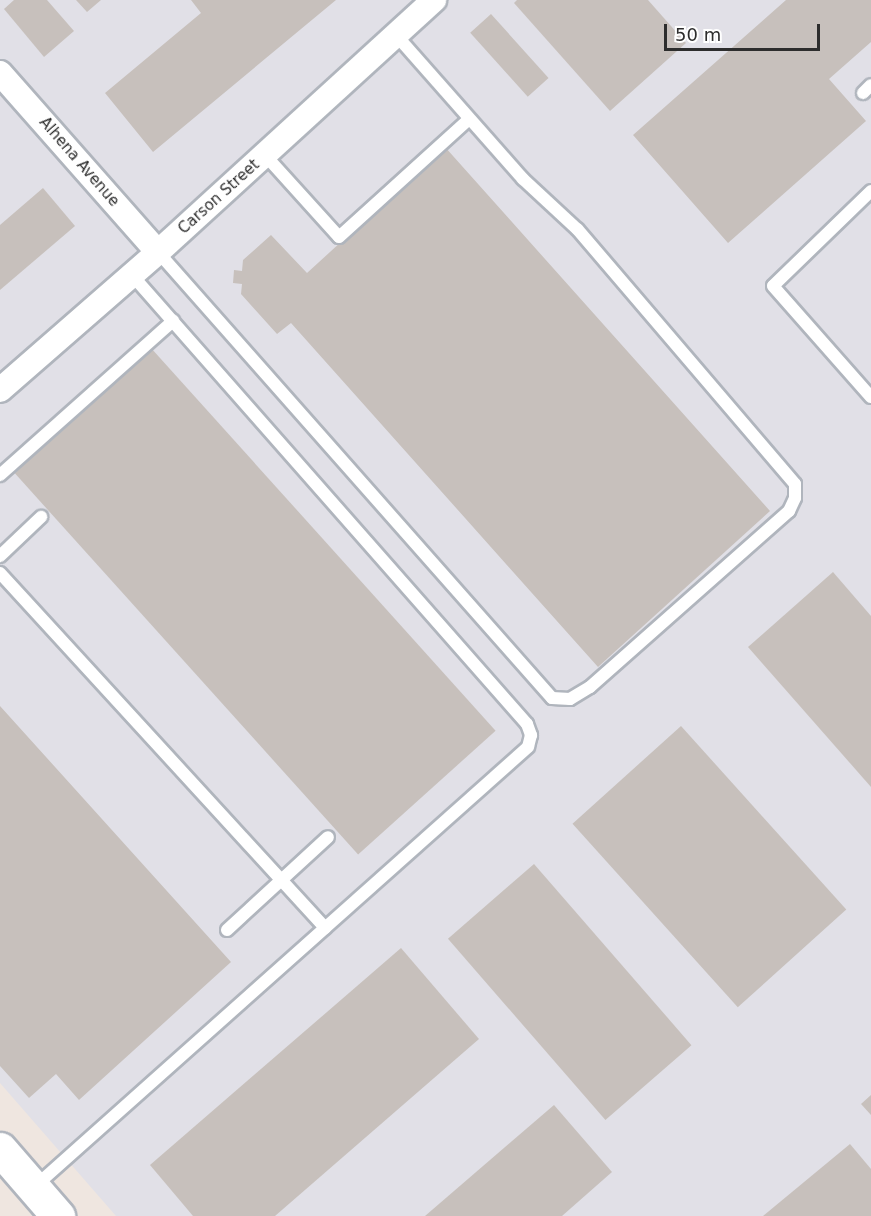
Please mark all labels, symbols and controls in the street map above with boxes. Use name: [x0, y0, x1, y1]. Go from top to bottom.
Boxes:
scale bar: [667, 12, 823, 50]
text: 50 m: [675, 24, 721, 45]
street label: Alhena Avenue: [35, 114, 123, 210]
street label: Carson Street: [175, 156, 263, 238]

